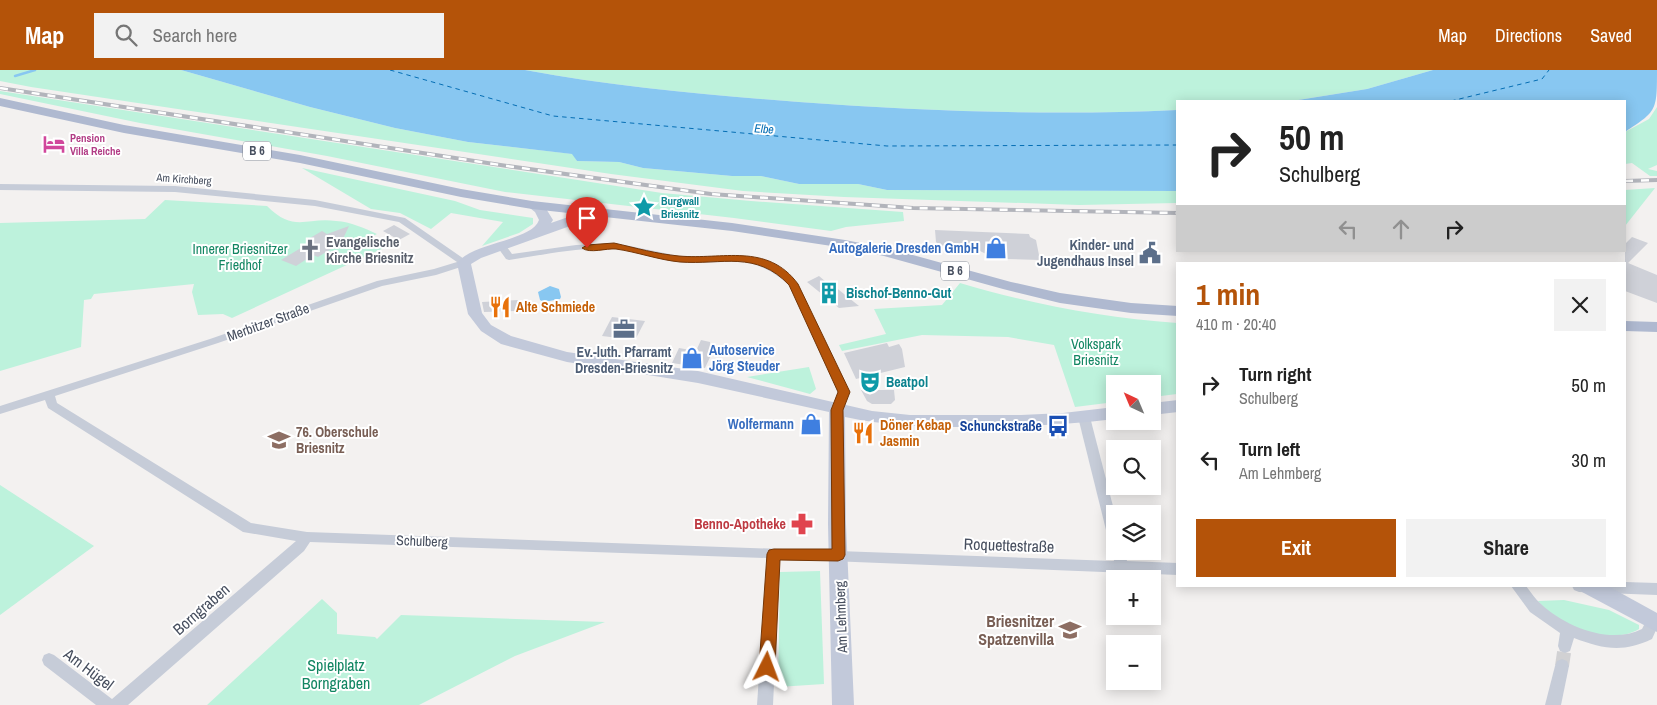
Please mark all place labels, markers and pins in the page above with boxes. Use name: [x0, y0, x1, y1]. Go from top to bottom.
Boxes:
hotel icon: Pension Villa Reiche: [41, 131, 67, 157]
place label: Pension Villa Reiche: [70, 131, 121, 158]
place icon: Burgwall Briesnitz: [631, 194, 657, 220]
place label: Burgwall Briesnitz: [661, 194, 700, 221]
pin: [566, 197, 608, 248]
place label: Evangelische Kirche Briesnitz: [326, 233, 414, 267]
shop icon: Autogalerie Dresden GmbH: [983, 235, 1009, 261]
place label: Kinder- und Jugendhaus Insel: [1037, 236, 1134, 270]
church icon: Evangelische Kirche Briesnitz: [297, 237, 323, 263]
place label: Autogalerie Dresden GmbH: [829, 239, 979, 257]
public building icon: Kinder- und Jugendhaus Insel: [1137, 240, 1163, 266]
building icon: Bischof-Benno-Gut: [816, 280, 842, 306]
place label: Bischof-Benno-Gut: [846, 284, 951, 302]
restaurant icon: Alte Schmiede: [487, 294, 513, 320]
place label: Alte Schmiede: [516, 298, 595, 316]
office icon: Ev.-luth. Pfarramt Dresden-Briesnitz: [611, 316, 637, 342]
place label: Autoservice Jörg Steuder: [709, 341, 780, 375]
place label: Ev.-luth. Pfarramt Dresden-Briesnitz: [575, 343, 673, 377]
shop icon: Autoservice Jörg Steuder: [679, 345, 705, 371]
theatre icon: Beatpol: [857, 369, 883, 395]
place label: Beatpol: [886, 373, 928, 391]
shop icon: Wolfermann: [798, 411, 824, 437]
bus stop icon: Schunckstraße: [1045, 413, 1071, 439]
place label: Wolfermann: [728, 415, 794, 433]
place label: Döner Kebap Jasmin: [880, 416, 951, 450]
place label: Schunckstraße: [960, 417, 1042, 435]
restaurant icon: Döner Kebap Jasmin: [850, 420, 876, 446]
place label: 76. Oberschule Briesnitz: [296, 423, 378, 457]
school or university icon: 76. Oberschule Briesnitz: [266, 427, 292, 453]
pharmacy icon: Benno-Apotheke: [789, 511, 815, 537]
place label: Benno-Apotheke: [694, 515, 786, 533]
place label: Briesnitzer Spatzenvilla: [978, 610, 1055, 650]
school or university icon: Briesnitzer Spatzenvilla: [1057, 617, 1083, 643]

